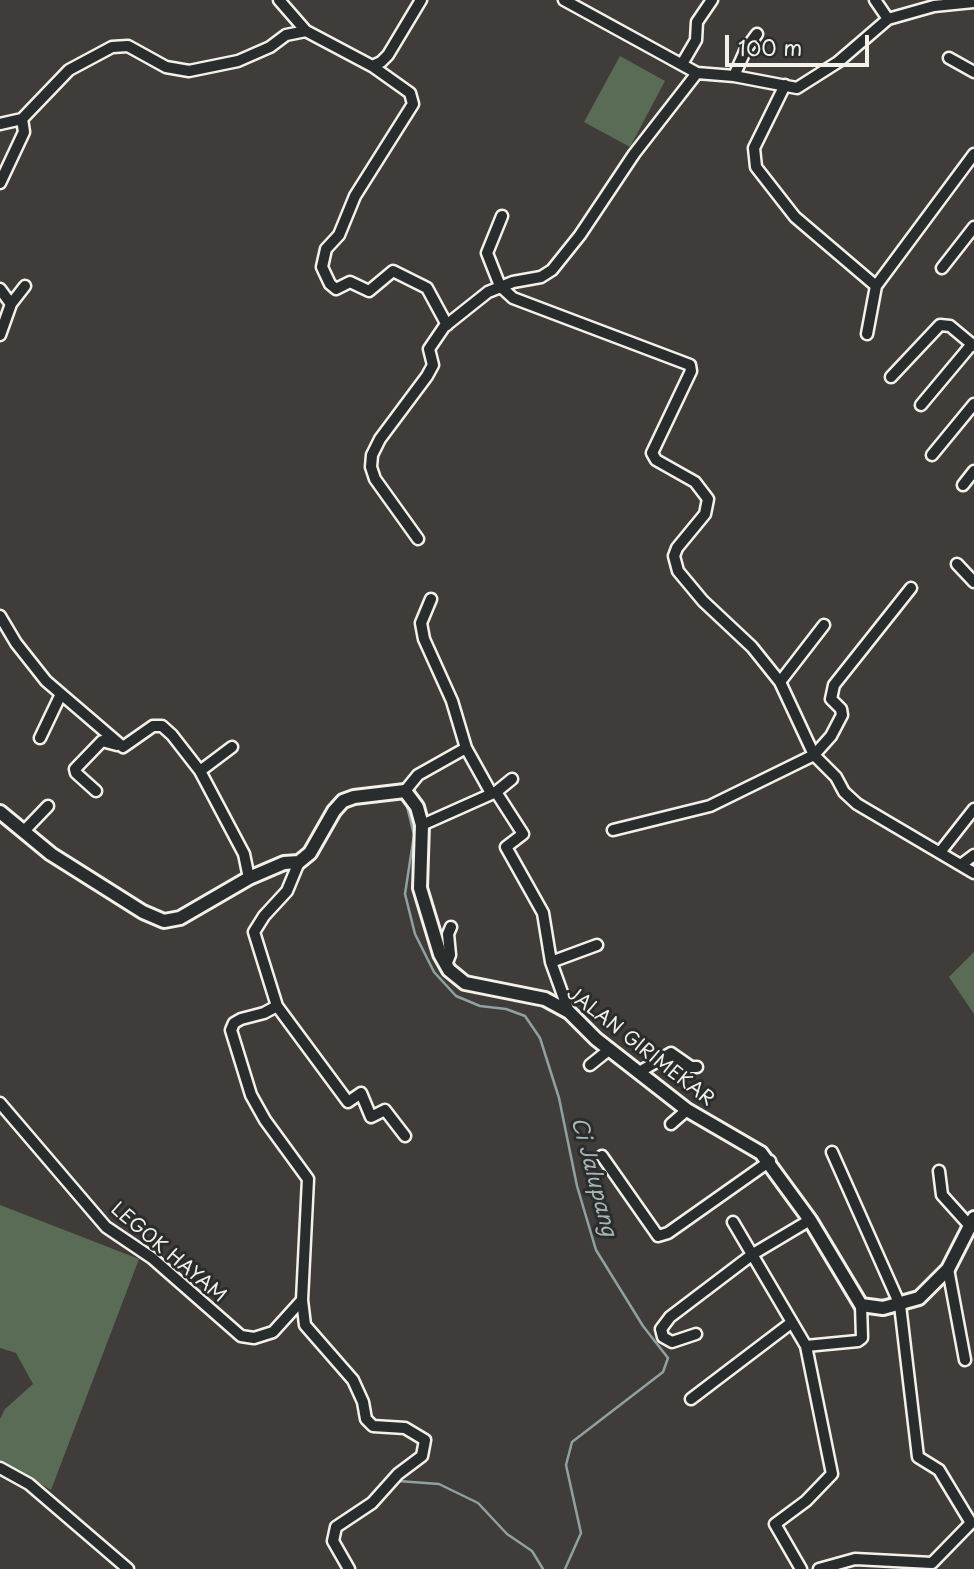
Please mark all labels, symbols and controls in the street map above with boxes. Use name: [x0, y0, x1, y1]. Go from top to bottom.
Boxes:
scale bar: [729, 21, 872, 65]
text: 100 m: [738, 31, 802, 63]
street label: JALAN GIRIMEKAR: [562, 982, 718, 1112]
water label: Ci Jalupang: [565, 1115, 621, 1239]
street label: LEGOK HAYAM: [106, 1198, 230, 1308]

